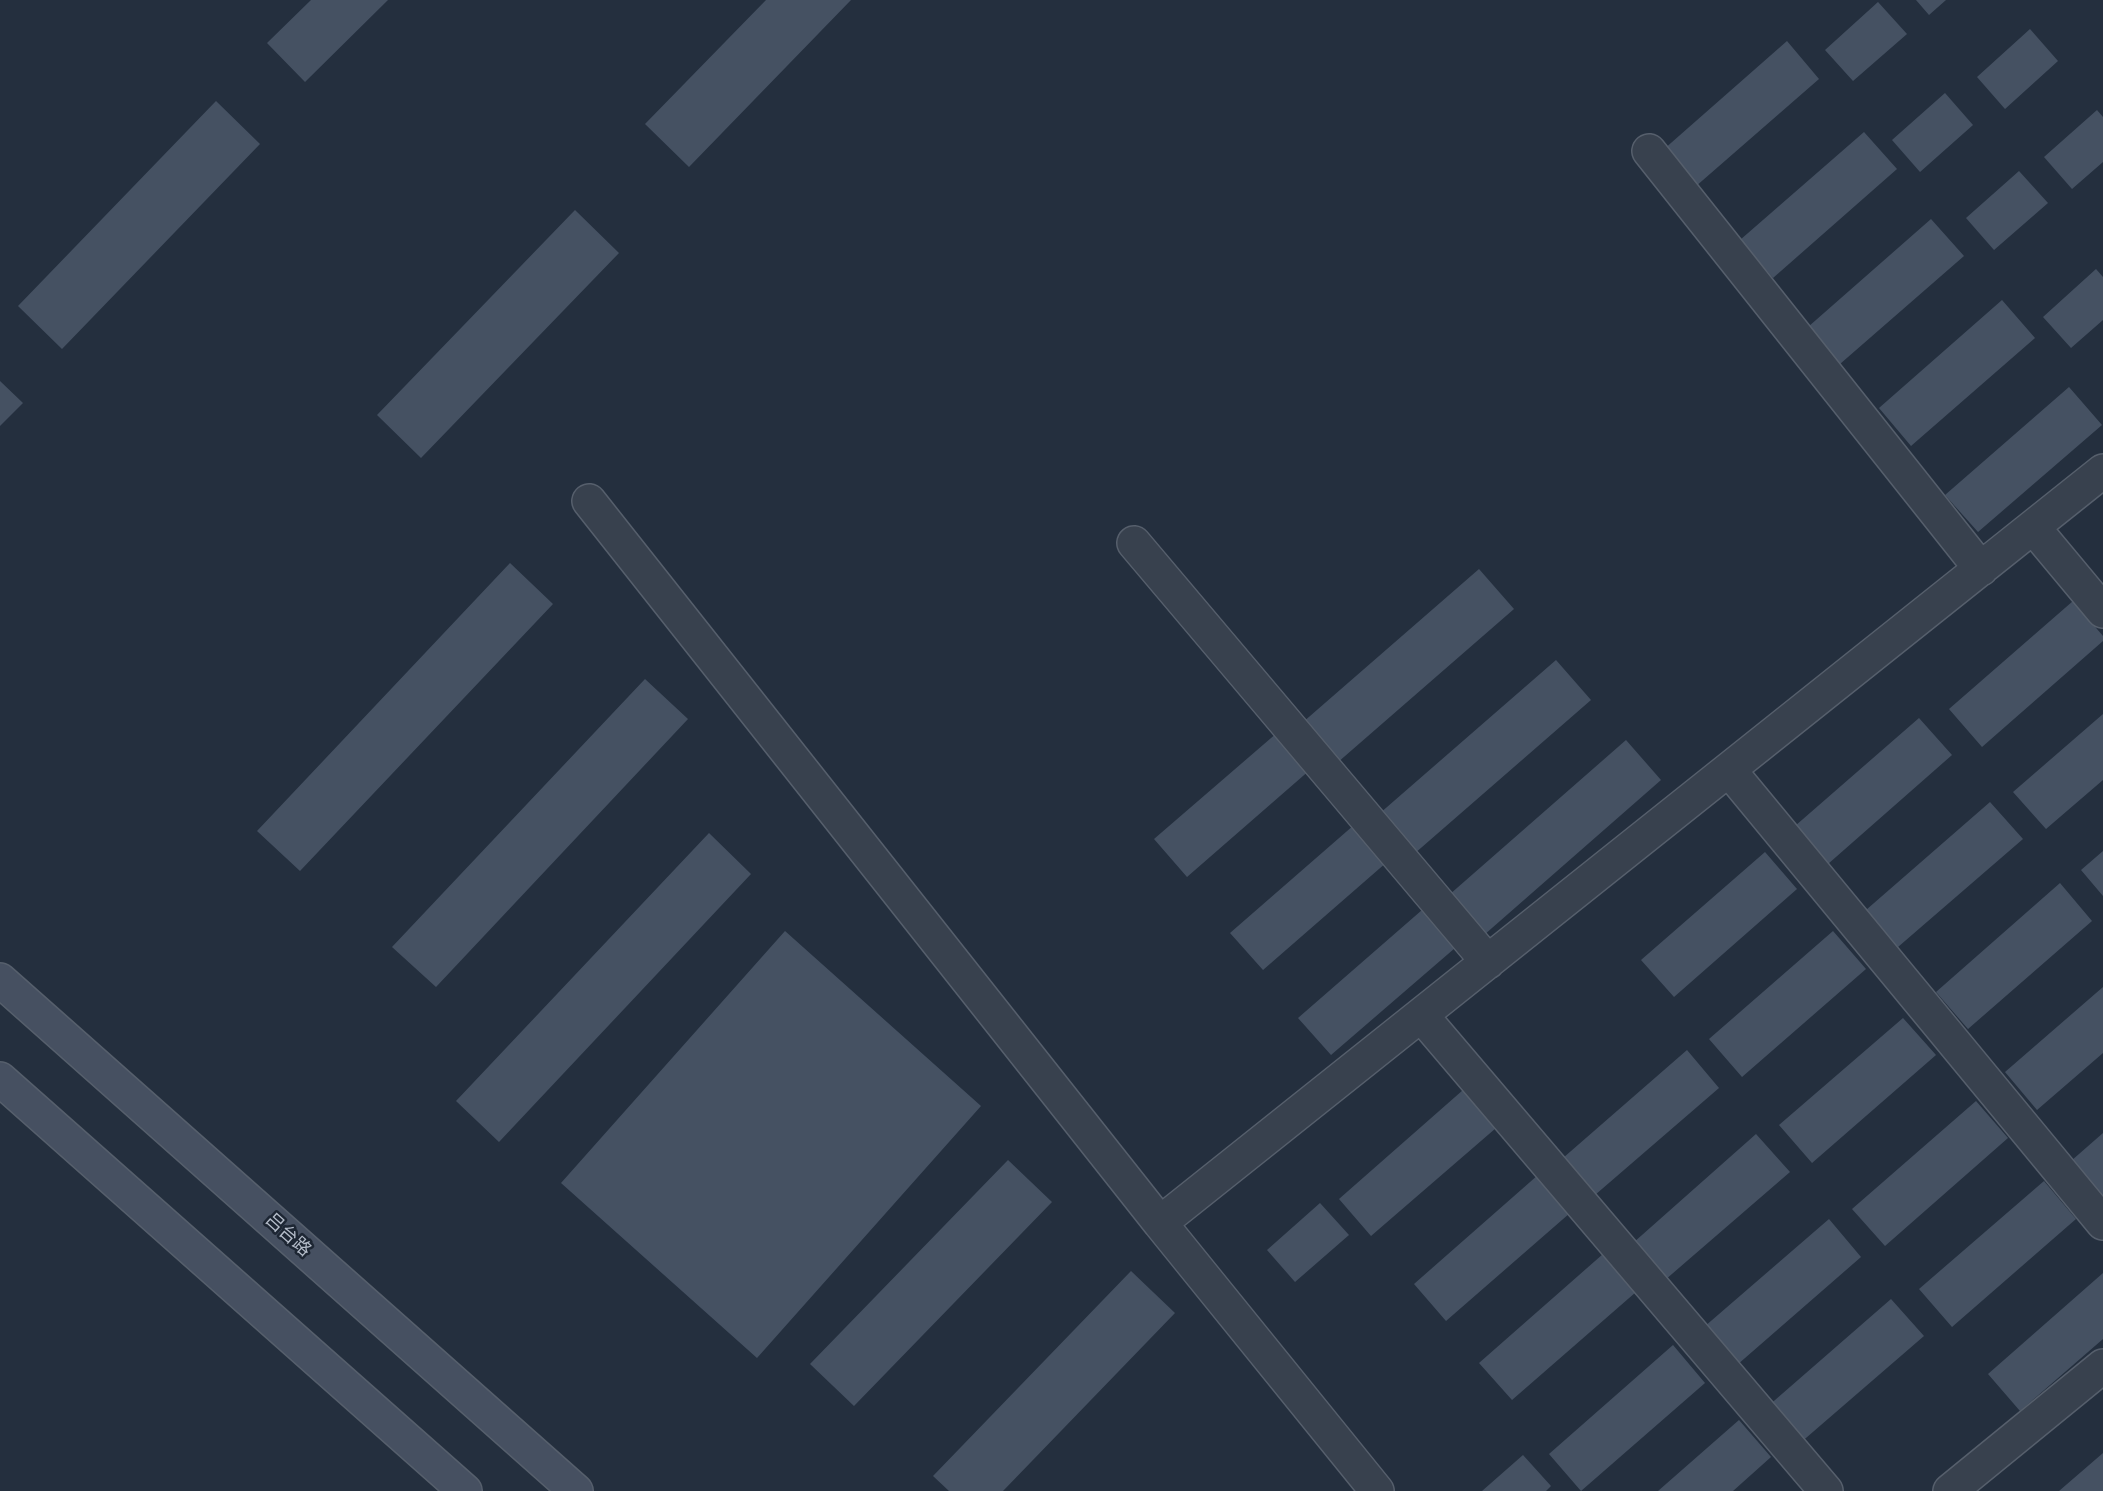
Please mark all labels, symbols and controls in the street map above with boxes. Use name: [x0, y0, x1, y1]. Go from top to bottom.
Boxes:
street label: 吕台路: [261, 1209, 315, 1261]

